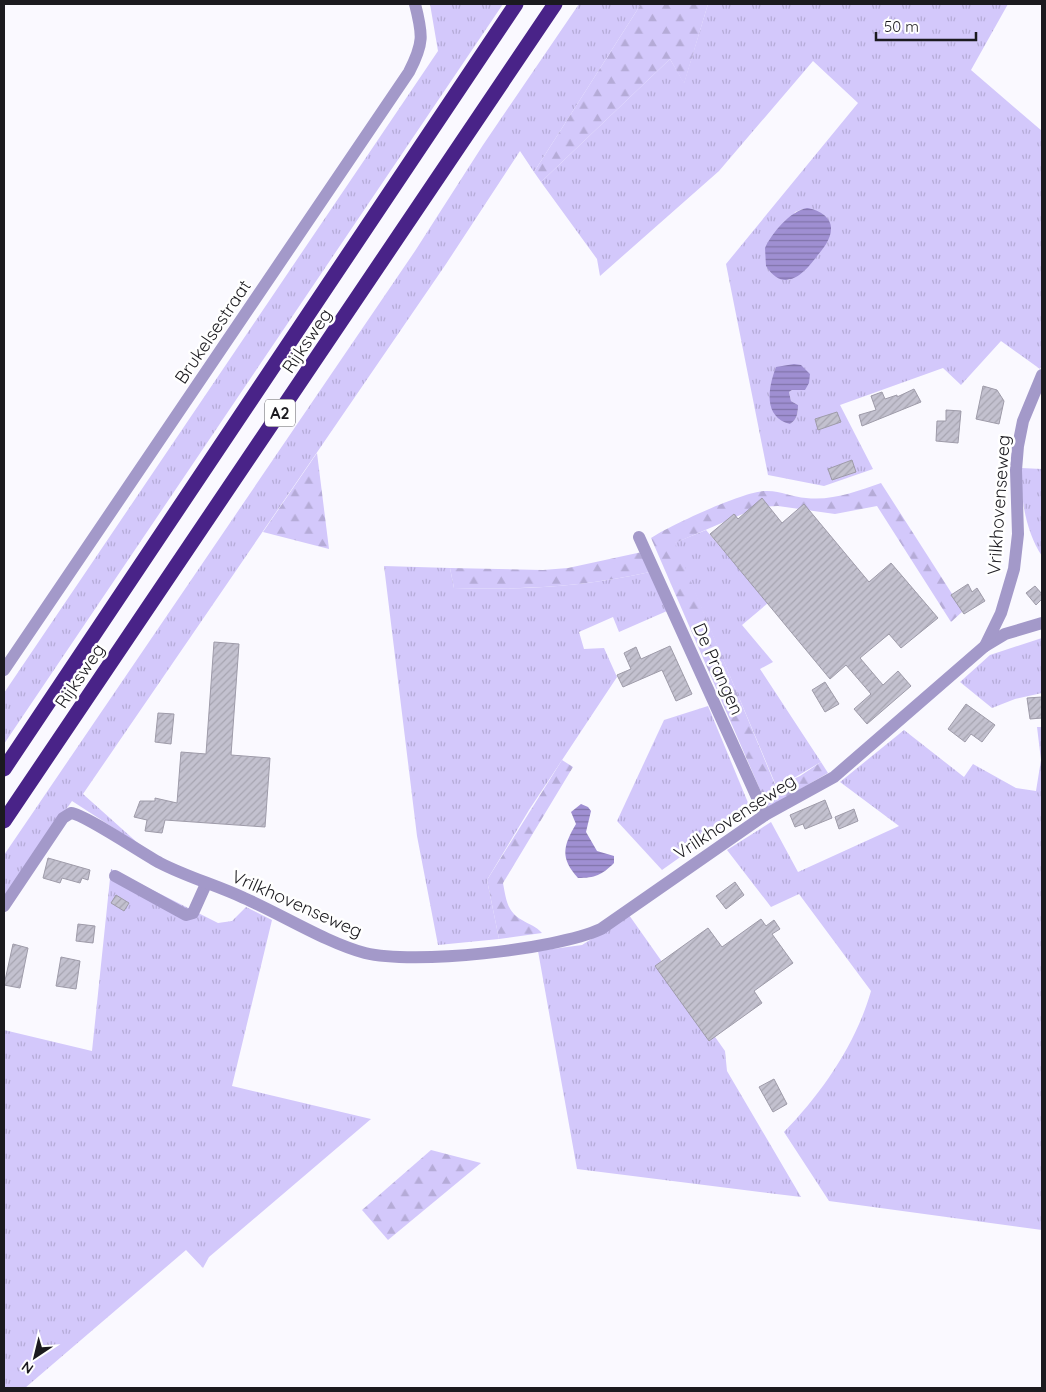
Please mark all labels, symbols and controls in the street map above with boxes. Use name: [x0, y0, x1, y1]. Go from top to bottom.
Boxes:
scale bar: [876, 10, 976, 42]
text: 50 m: [884, 17, 919, 36]
street label: Brukelsestraat: [169, 275, 256, 388]
street label: Rijksweg: [276, 304, 337, 378]
road number: A2: [265, 399, 295, 426]
street label: Vrilkhovenseweg: [982, 434, 1015, 576]
street label: De Prangen: [688, 619, 749, 718]
street label: Rijksweg: [49, 639, 110, 713]
street label: Vrilkhovenseweg: [669, 769, 800, 865]
street label: Vrilkhovenseweg: [228, 864, 366, 943]
north arrow: [10, 1332, 60, 1382]
text: N: [18, 1357, 37, 1378]

